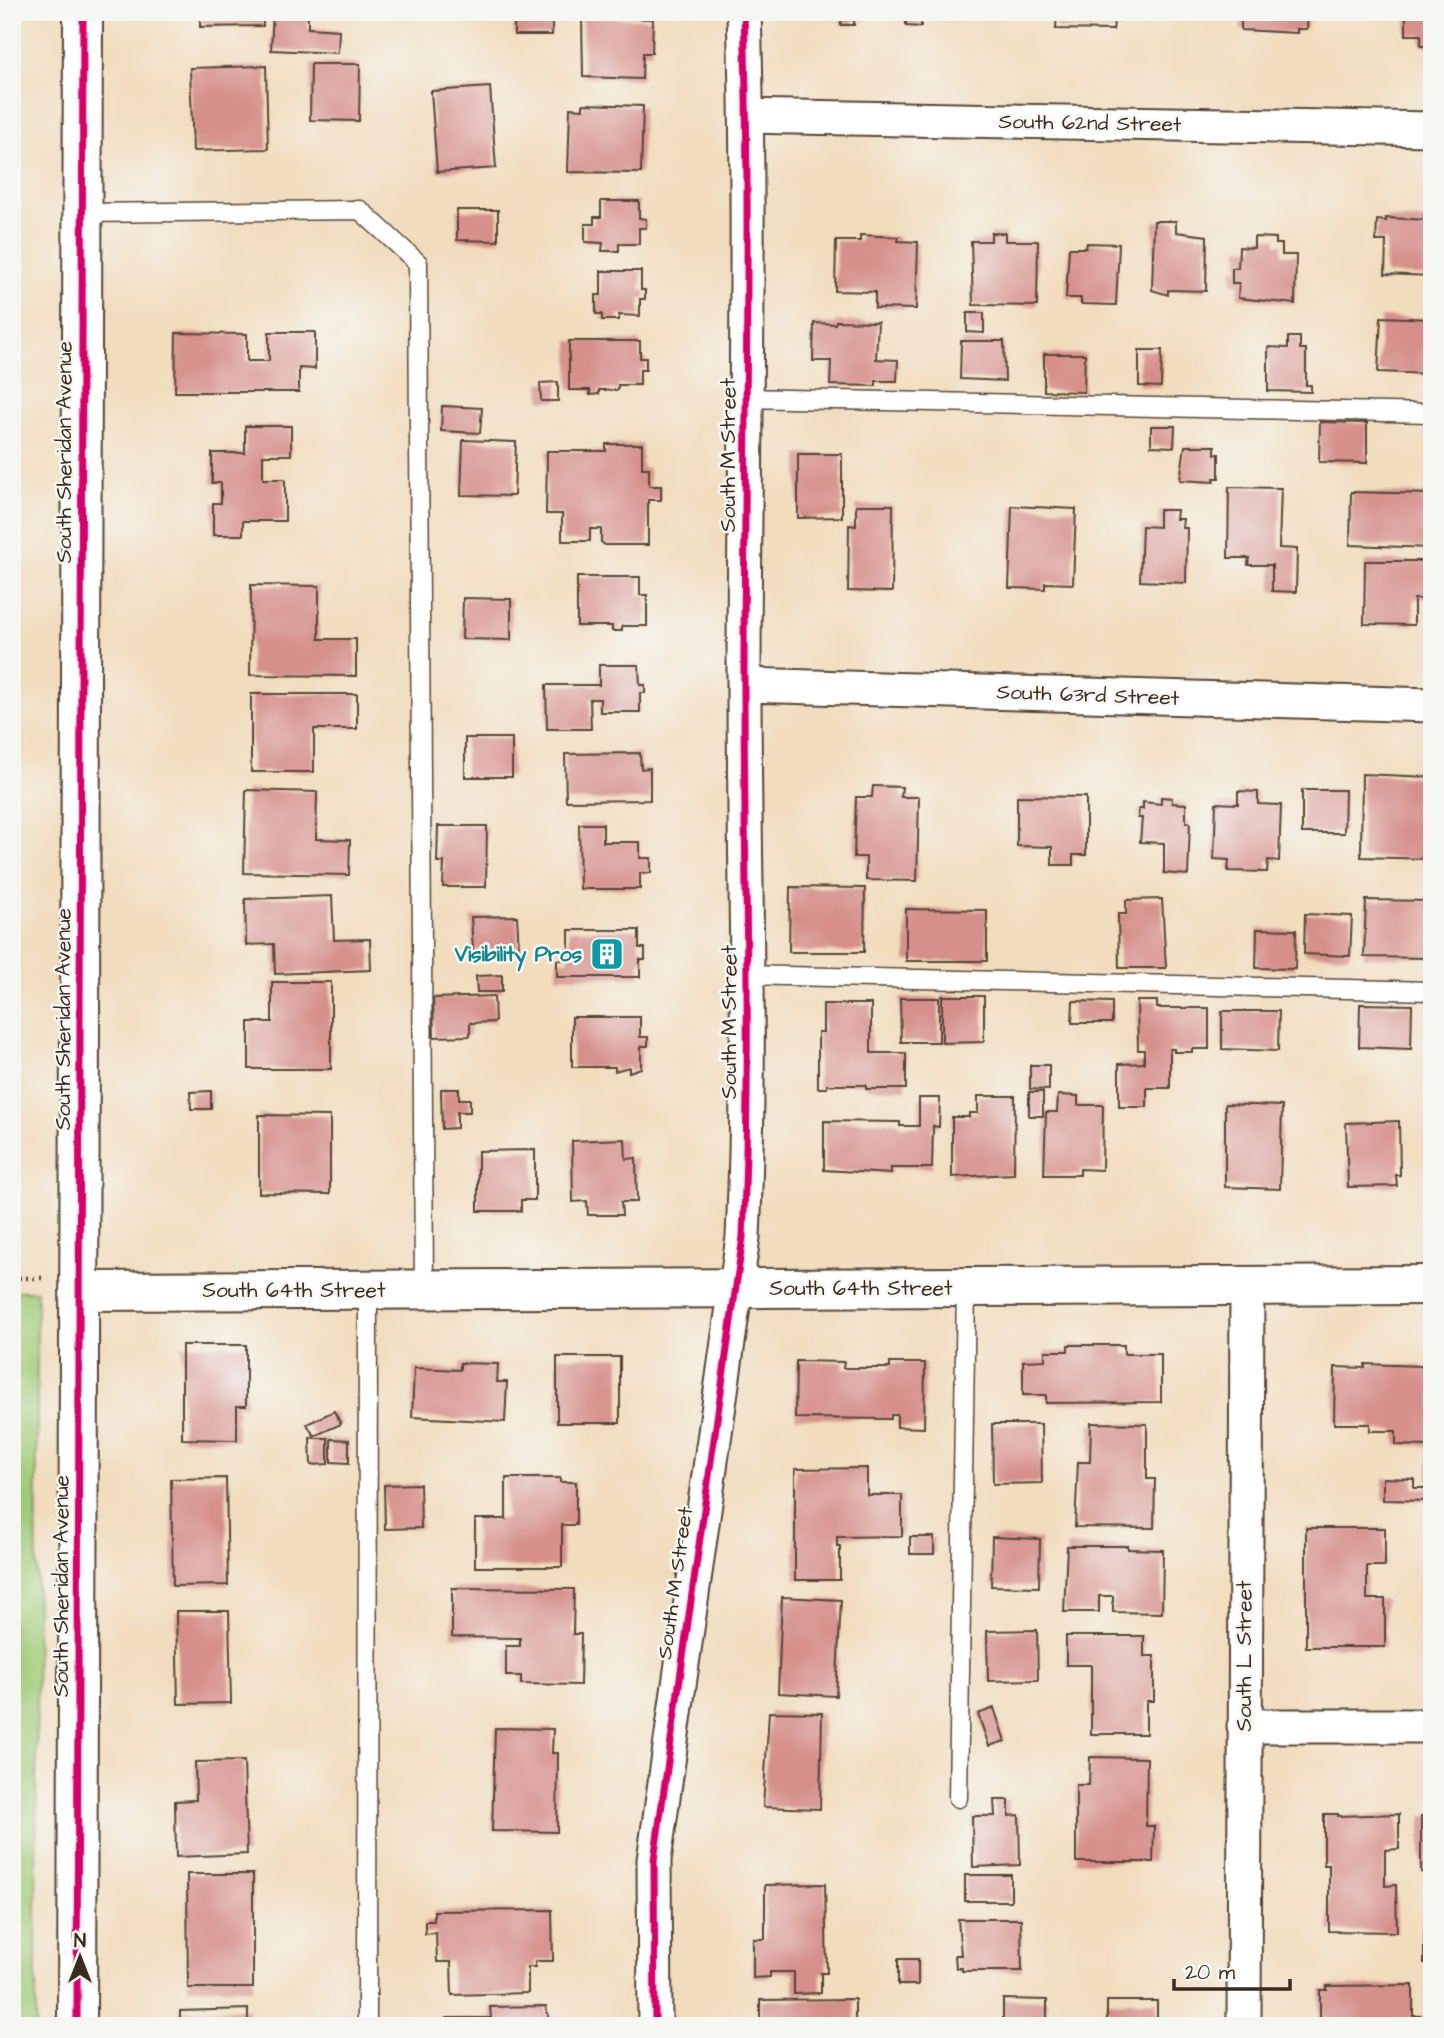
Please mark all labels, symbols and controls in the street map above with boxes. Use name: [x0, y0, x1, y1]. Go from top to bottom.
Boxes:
street label: South 62nd Street: [998, 107, 1182, 139]
street label: South Sheridan Avenue: [50, 341, 79, 563]
street label: South M Street: [714, 378, 743, 532]
street label: South 63rd Street: [996, 677, 1180, 713]
street label: South Sheridan Avenue: [49, 908, 78, 1130]
building icon: Visibility Pros: [588, 935, 626, 973]
place label: Visibility Pros: [454, 940, 582, 972]
street label: South M Street: [715, 945, 744, 1099]
street label: South 64th Street: [770, 1274, 953, 1303]
street label: South 64th Street: [203, 1276, 386, 1305]
street label: South Sheridan Avenue: [47, 1475, 76, 1697]
street label: South M Street: [650, 1504, 700, 1661]
street label: South L Street: [1230, 1580, 1259, 1732]
north arrow: [46, 1923, 116, 1993]
text: N: [74, 1928, 86, 1955]
scale bar: [1174, 1947, 1290, 1991]
text: 20 m: [1185, 1958, 1236, 1987]

